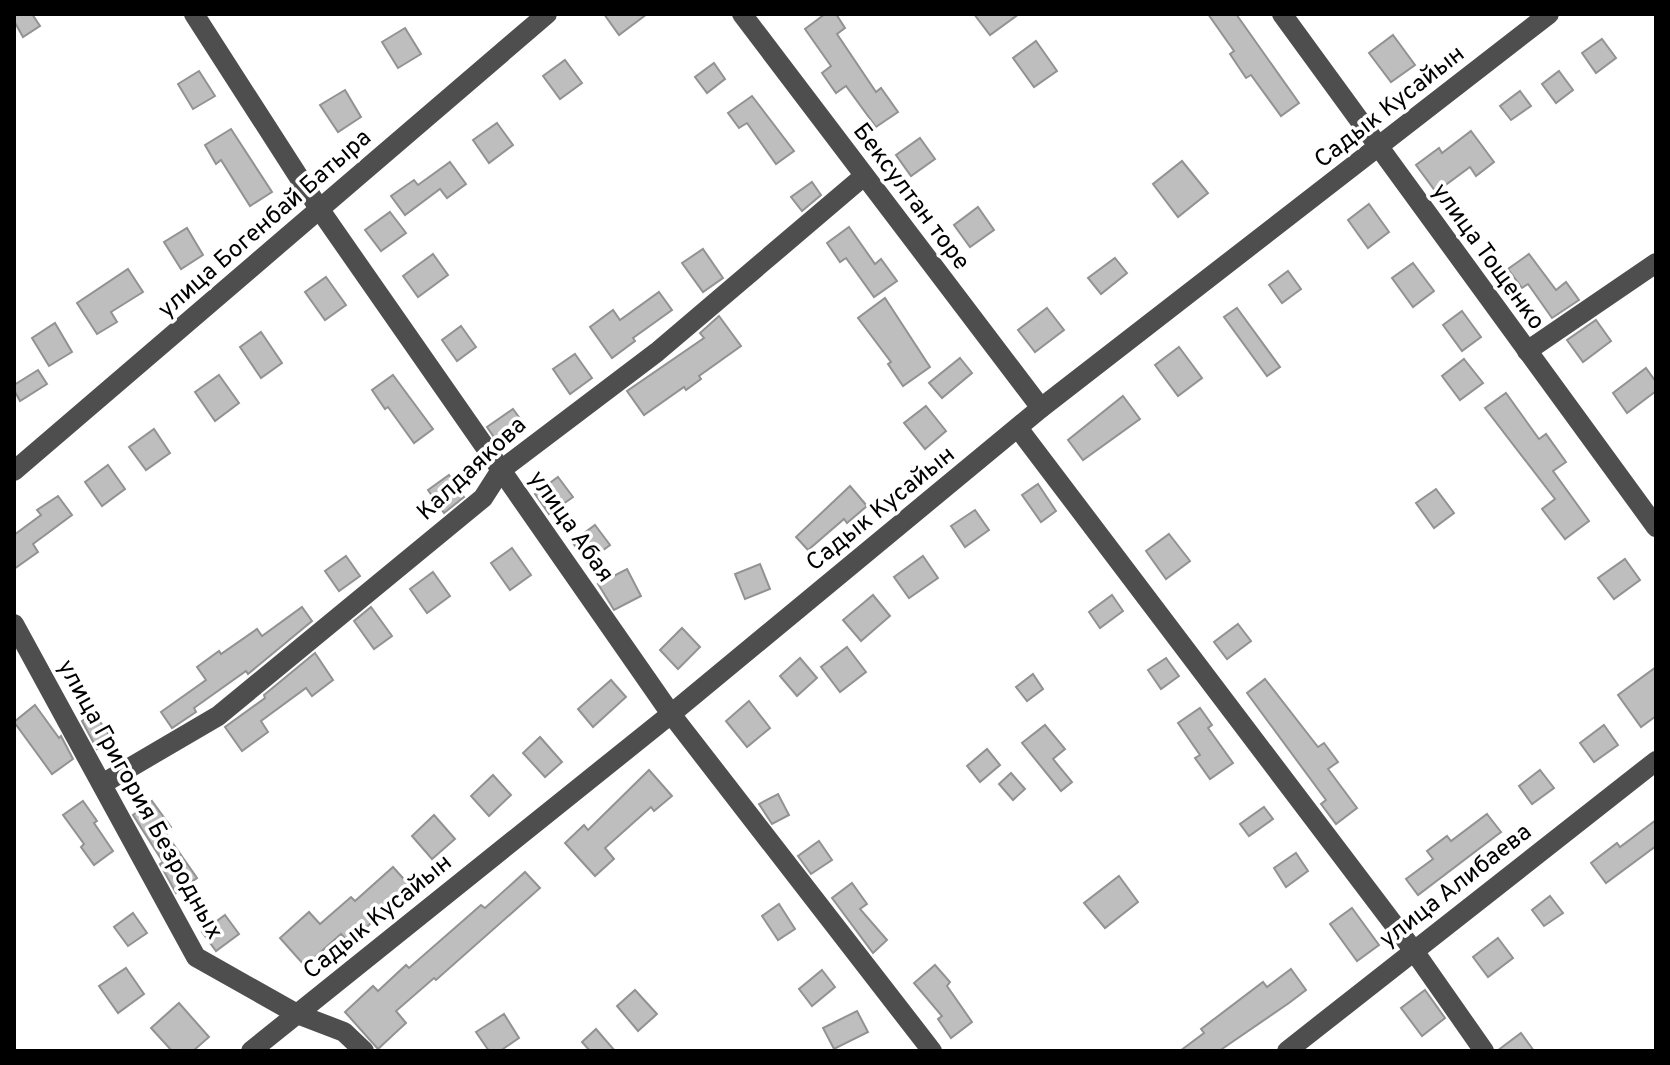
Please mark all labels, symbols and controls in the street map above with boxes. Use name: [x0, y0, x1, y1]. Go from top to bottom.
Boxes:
street label: Садык Кусайын: [1309, 40, 1471, 176]
street label: Бексултан торе: [845, 118, 976, 277]
street label: улица Богенбай Батыра: [152, 124, 378, 325]
street label: улица Тощенко: [1424, 178, 1551, 336]
street label: Калдаякова: [411, 411, 533, 528]
street label: Садык Кусайын: [801, 440, 962, 579]
street label: улица Абая: [521, 465, 620, 589]
street label: улица Григория Безродных: [50, 655, 229, 945]
street label: улица Алибаева: [1374, 818, 1538, 955]
street label: Садык Кусайын: [298, 848, 459, 987]

